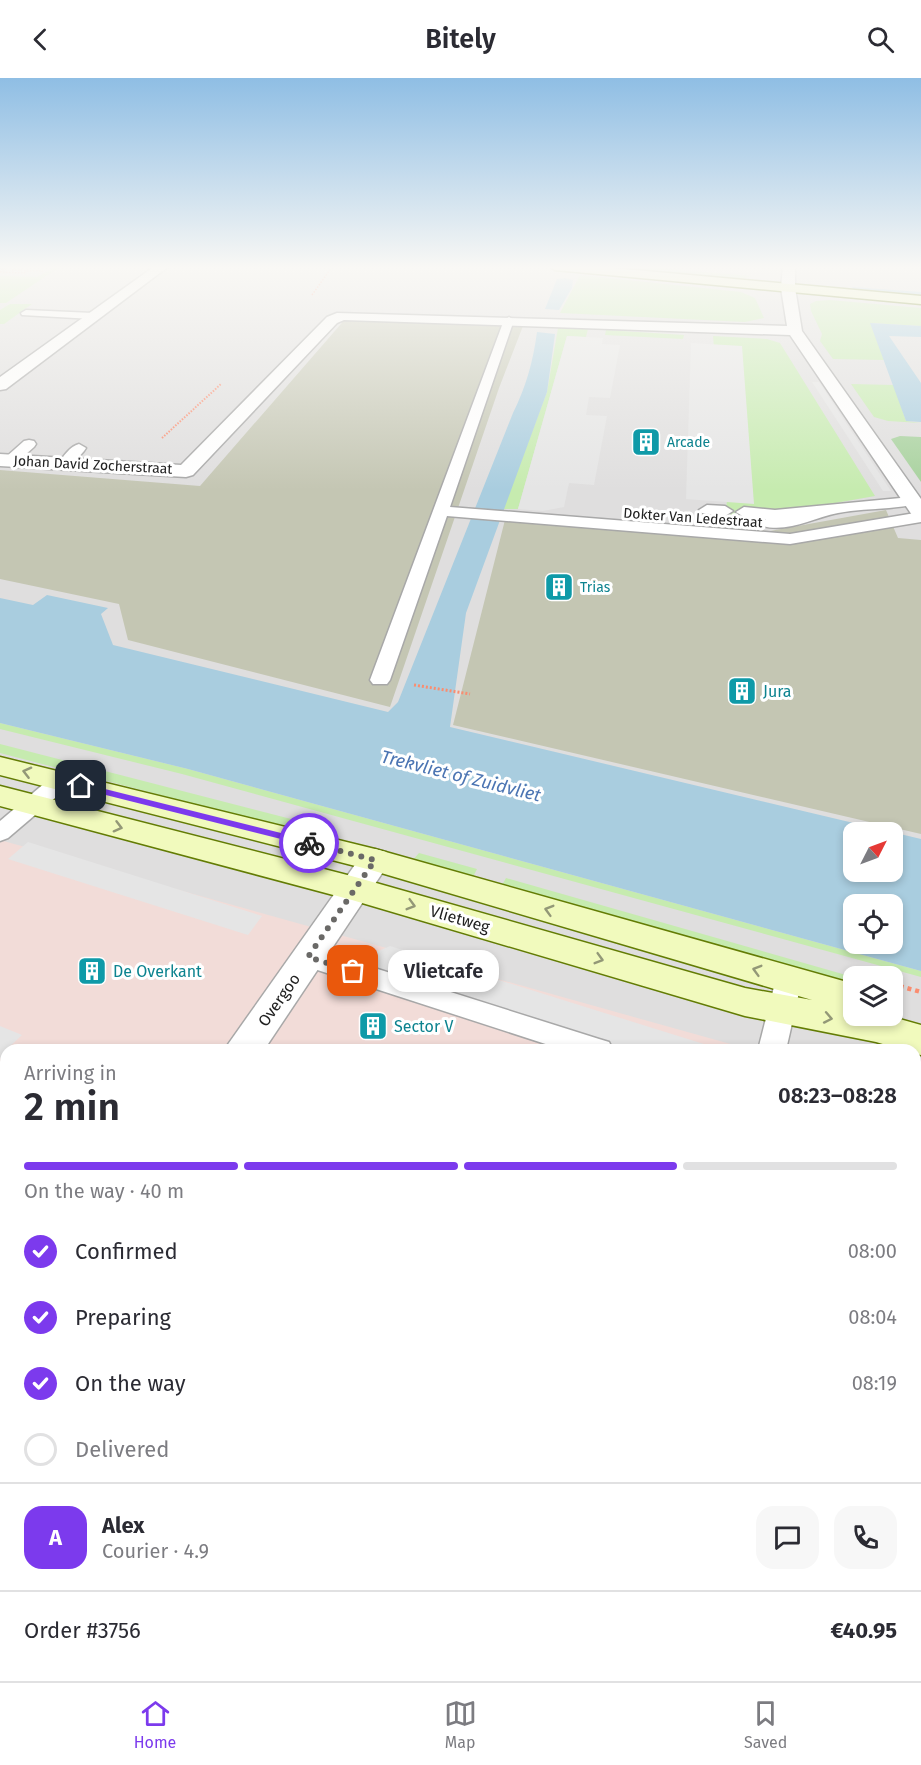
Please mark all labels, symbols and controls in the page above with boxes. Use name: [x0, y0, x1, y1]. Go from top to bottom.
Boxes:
icon: back: [24, 23, 57, 56]
text: Bitely: [425, 23, 496, 55]
icon: search: [864, 23, 897, 56]
building icon: Arcade: [630, 426, 662, 458]
place label: Arcade: [667, 434, 710, 451]
street label: Johan David Zocherstraat: [13, 452, 174, 478]
street label: Dokter Van Ledestraat: [623, 505, 764, 531]
building icon: Trias: [543, 571, 575, 603]
place label: Trias: [580, 579, 611, 596]
building icon: Jura: [726, 675, 758, 707]
place label: Jura: [763, 682, 792, 701]
water label: Trekvliet of Zuidvliet: [379, 745, 544, 807]
pin: [55, 760, 106, 811]
one-way arrow: [22, 767, 32, 780]
icon: home: [64, 769, 97, 802]
courier: [279, 813, 339, 873]
one-way arrow: [113, 819, 123, 832]
north arrow: [843, 822, 903, 882]
map controls: [843, 822, 903, 1026]
icon: bike: [293, 827, 326, 860]
button: locate: [843, 894, 903, 954]
one-way arrow: [405, 898, 416, 910]
street label: Vlietweg: [428, 901, 493, 937]
one-way arrow: [544, 905, 555, 917]
pin: [327, 945, 378, 996]
callout: Vlietcafe: [389, 950, 500, 992]
one-way arrow: [593, 952, 604, 964]
icon: bag: [336, 954, 369, 987]
building icon: De Overkant: [76, 955, 108, 987]
text: Vlietcafe: [404, 959, 483, 983]
place label: De Overkant: [113, 962, 202, 981]
one-way arrow: [752, 965, 763, 977]
button: layers: [843, 966, 903, 1026]
street label: Overgoo: [254, 970, 304, 1030]
building icon: Sector V: [357, 1010, 389, 1042]
one-way arrow: [823, 1011, 833, 1024]
place label: Sector V: [394, 1017, 453, 1036]
text: Arriving in: [24, 1061, 117, 1085]
text: 08:23–08:28: [778, 1082, 897, 1109]
text: 2 min: [24, 1084, 120, 1130]
text: On the way · 40 m: [24, 1179, 184, 1203]
icon: check: [24, 1235, 57, 1268]
text: Confirmed: [75, 1238, 178, 1265]
text: 08:00: [848, 1239, 897, 1263]
icon: check: [24, 1301, 57, 1334]
text: Preparing: [75, 1304, 171, 1331]
text: 08:04: [848, 1305, 897, 1329]
icon: check: [24, 1367, 57, 1400]
text: On the way: [75, 1370, 186, 1397]
text: 08:19: [852, 1371, 897, 1395]
text: Delivered: [75, 1436, 170, 1463]
button: chat: [756, 1506, 819, 1569]
button: phone: [834, 1506, 897, 1569]
text: Alex: [102, 1512, 145, 1539]
text: A: [49, 1524, 62, 1551]
text: Courier · 4.9: [102, 1539, 209, 1563]
text: Order #3756: [24, 1617, 141, 1644]
text: €40.95: [830, 1617, 897, 1644]
tab: Home: [134, 1697, 176, 1752]
tab: Map: [444, 1697, 477, 1752]
tab: Saved: [744, 1697, 787, 1752]

